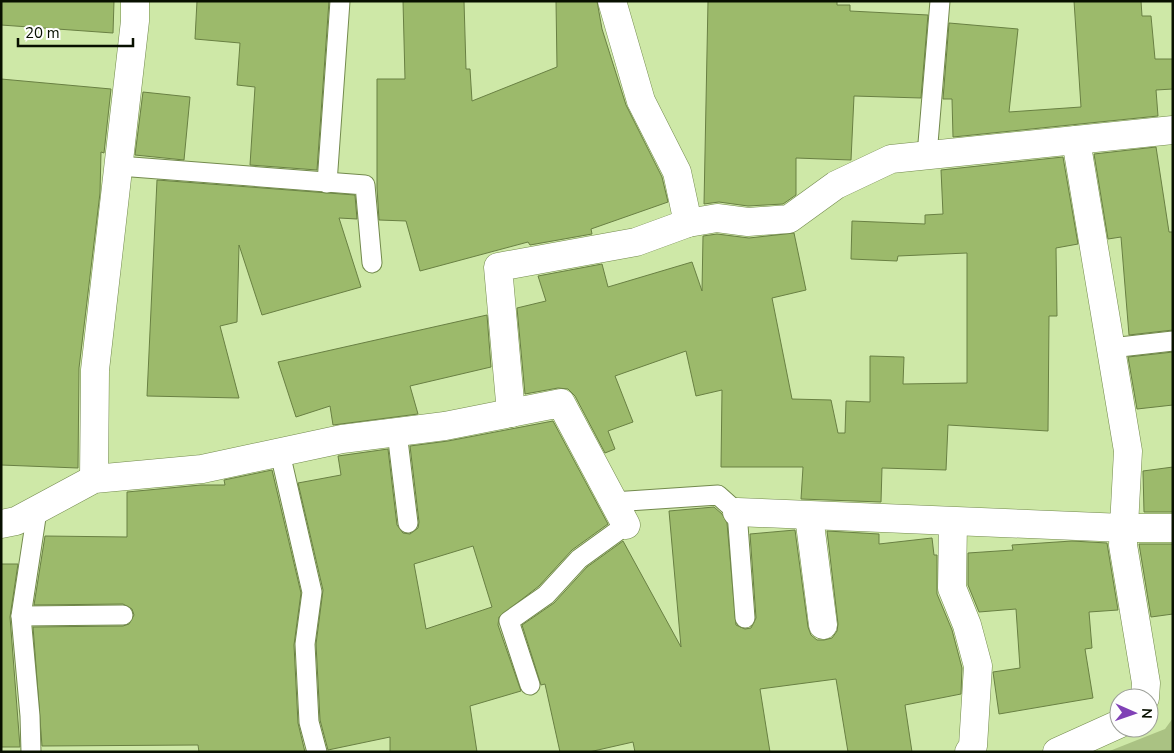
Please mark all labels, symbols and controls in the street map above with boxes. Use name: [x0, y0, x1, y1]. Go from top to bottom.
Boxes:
scale bar: [18, 15, 132, 47]
text: 20 m: [25, 23, 60, 43]
north arrow: [1109, 688, 1159, 738]
text: N: [1137, 708, 1156, 719]

